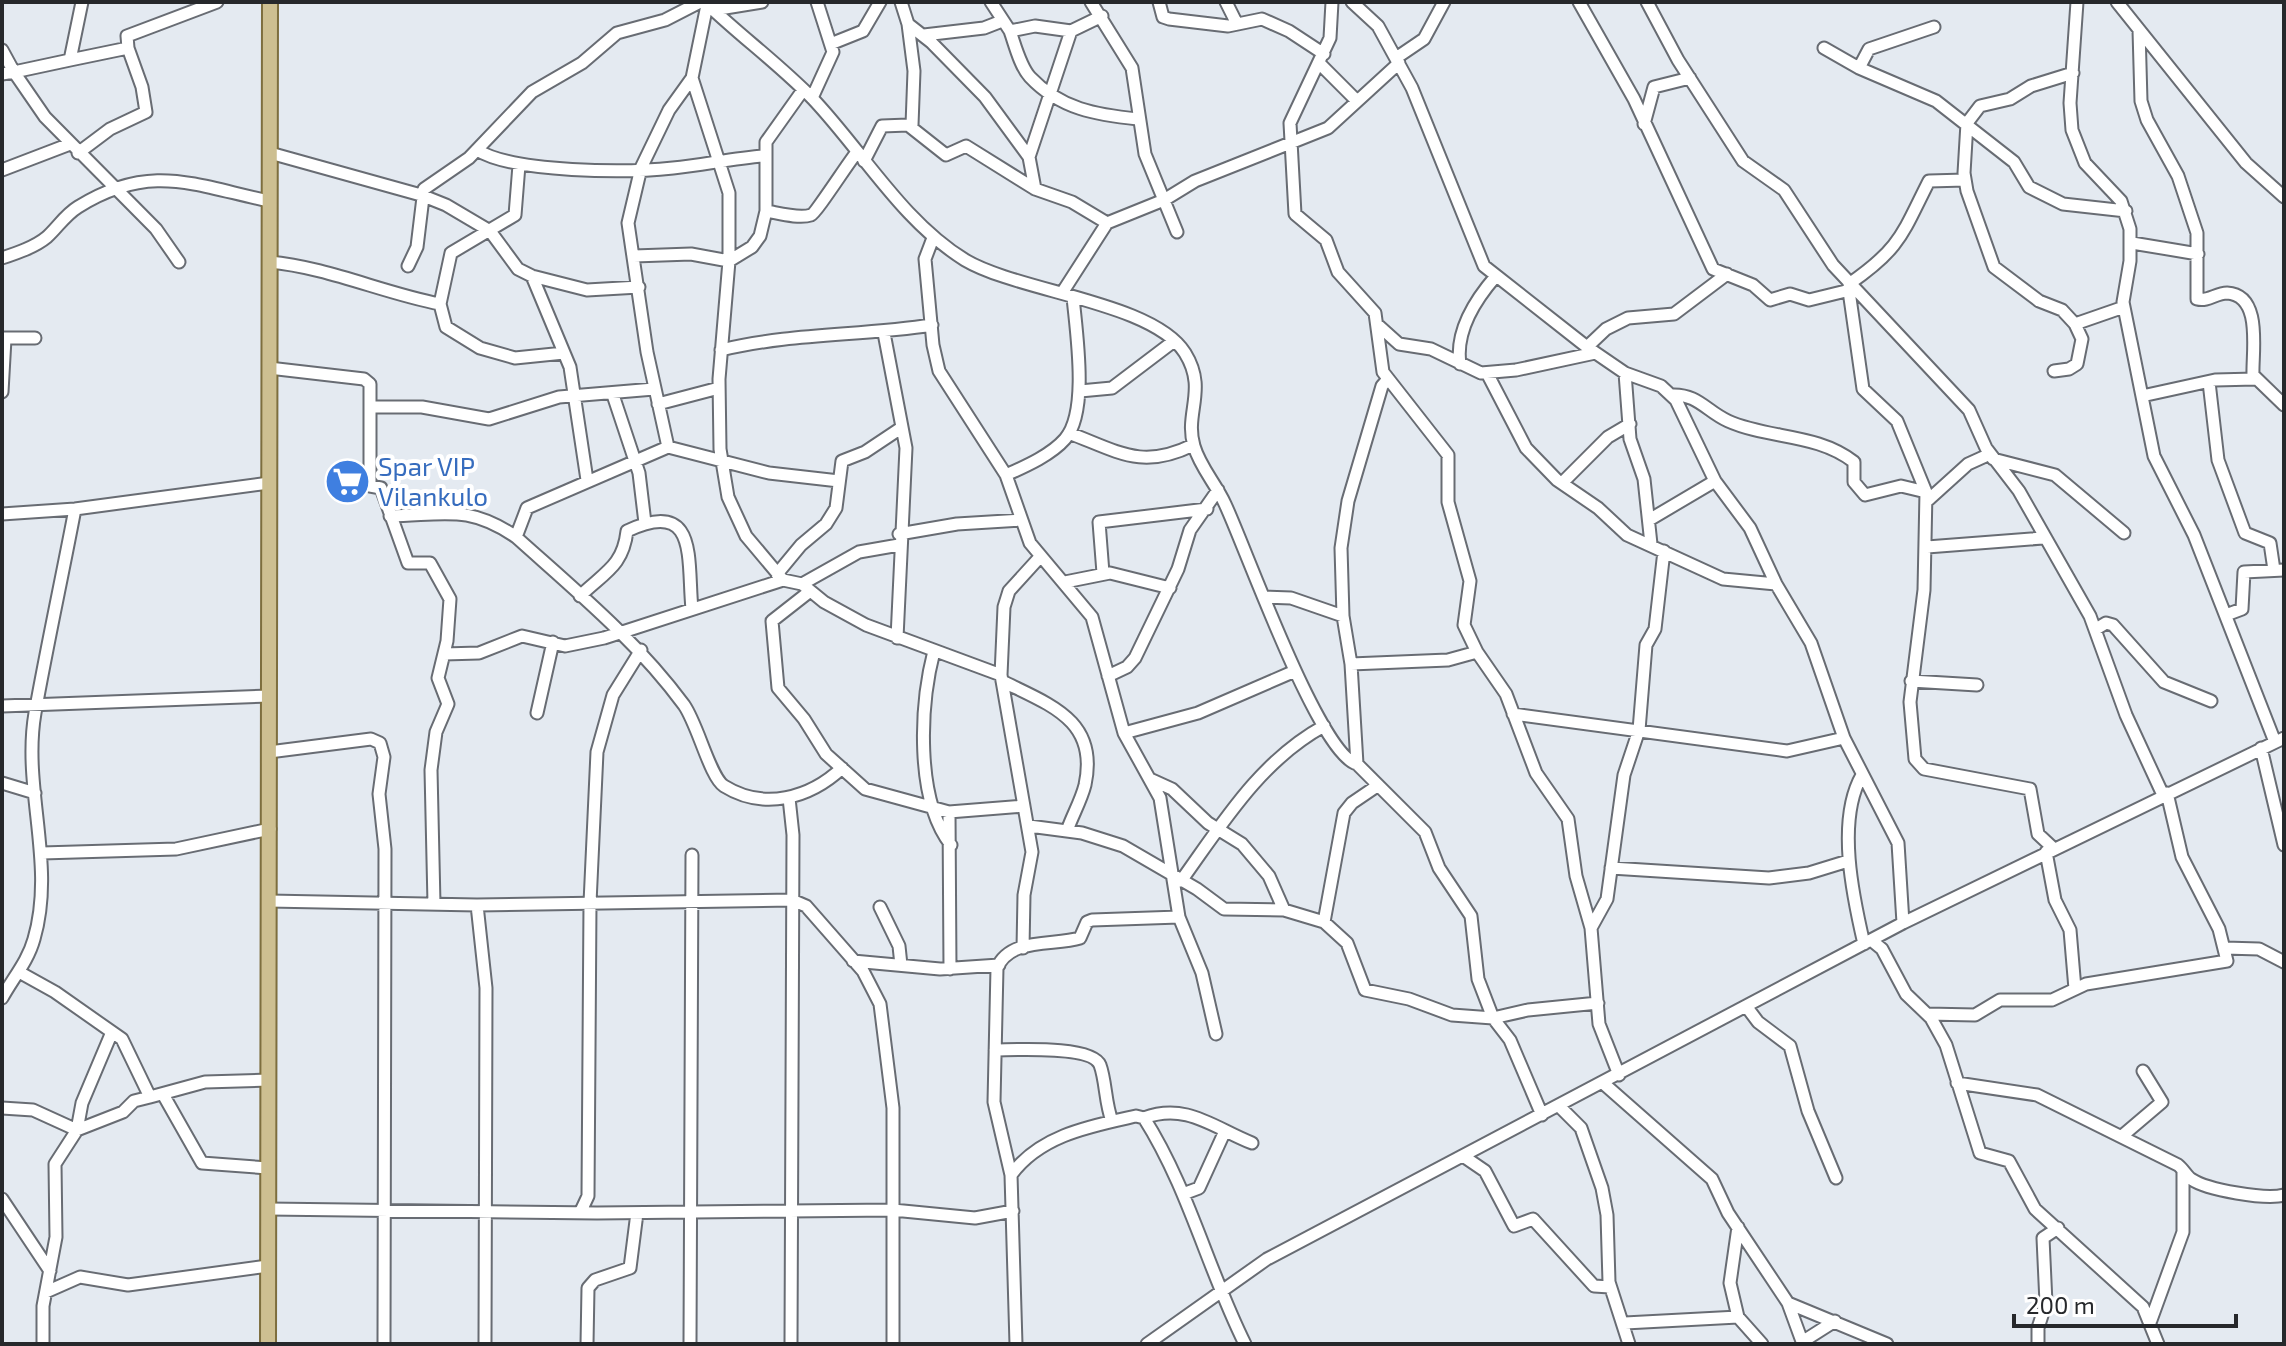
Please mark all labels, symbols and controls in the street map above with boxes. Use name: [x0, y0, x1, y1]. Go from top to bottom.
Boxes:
place label: Spar VIP Vilankulo: [378, 450, 488, 511]
supermarket icon: Spar VIP Vilankulo: [323, 458, 371, 506]
scale bar: [2014, 1278, 2236, 1328]
text: 200 m: [2026, 1290, 2095, 1319]

